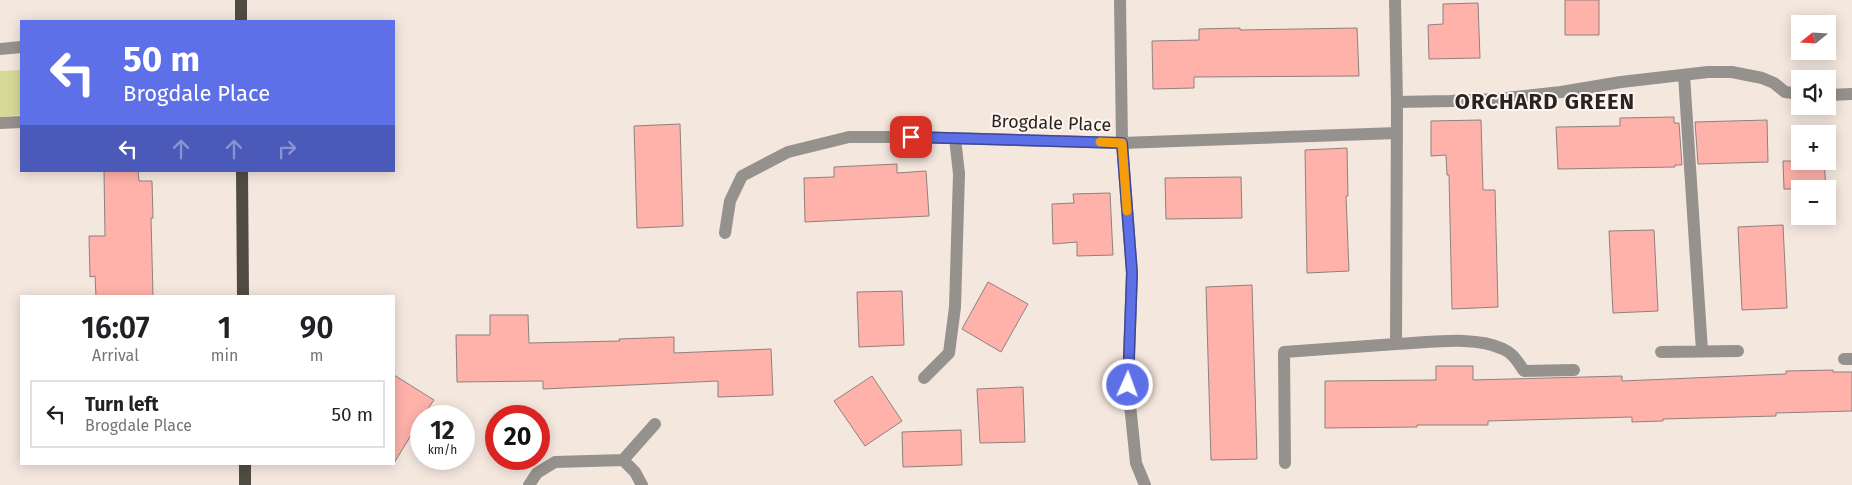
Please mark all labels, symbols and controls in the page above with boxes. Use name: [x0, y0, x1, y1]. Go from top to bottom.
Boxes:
north arrow: [1791, 15, 1836, 60]
map controls: [1791, 15, 1836, 225]
text: 50 m: [123, 38, 200, 80]
icon: left: [40, 40, 105, 105]
button: sound: [1791, 70, 1836, 115]
text: Brogdale Place: [123, 80, 270, 107]
district label: ORCHARD GREEN: [1455, 88, 1635, 115]
street label: Brogdale Place: [990, 110, 1112, 136]
pin: [890, 116, 932, 158]
icon: arrive: [897, 123, 925, 151]
button: +: [1791, 125, 1836, 170]
icon: left: [114, 135, 142, 163]
icon: ahead: [167, 135, 195, 163]
icon: ahead: [220, 135, 248, 163]
icon: right: [273, 135, 301, 163]
button: −: [1791, 180, 1836, 225]
text: 16:07: [81, 310, 150, 346]
text: 1: [218, 310, 231, 346]
text: 90: [300, 310, 334, 346]
text: Arrival: [92, 346, 139, 365]
text: min: [211, 346, 238, 365]
text: m: [310, 346, 324, 365]
position arrow: [1101, 358, 1153, 410]
text: Turn left: [85, 393, 159, 416]
icon: left: [42, 400, 70, 428]
text: 50 m: [332, 403, 373, 426]
speed limit sign: 20: [485, 405, 550, 470]
text: Brogdale Place: [85, 416, 192, 435]
text: 12: [430, 416, 455, 446]
text: km/h: [428, 443, 457, 457]

